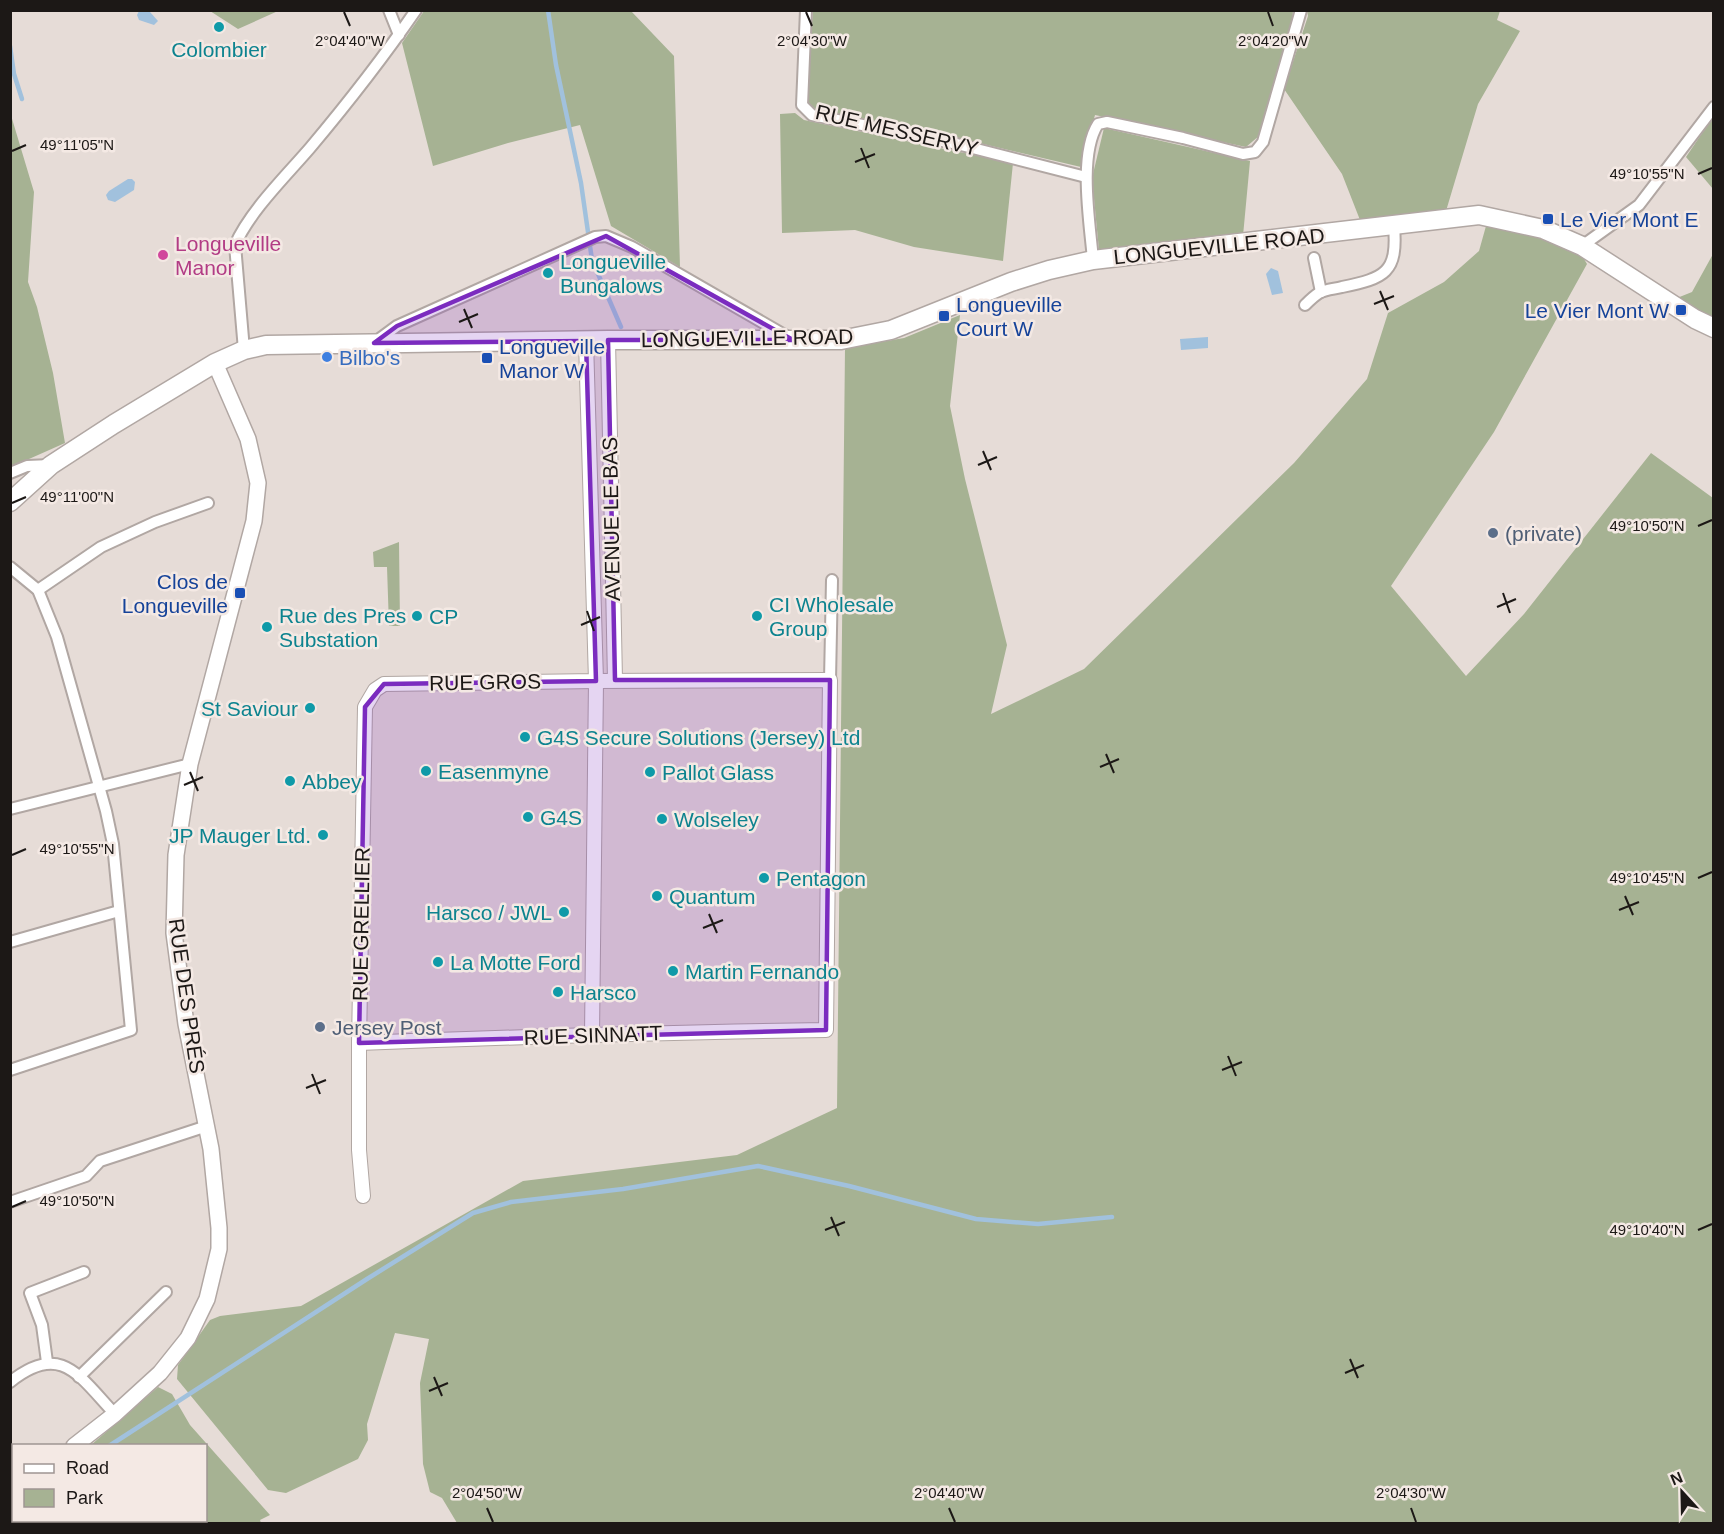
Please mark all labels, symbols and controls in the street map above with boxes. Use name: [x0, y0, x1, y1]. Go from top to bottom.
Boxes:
marker: Colombier: [212, 20, 226, 34]
text: 2°04'40"W: [315, 32, 386, 49]
text: 2°04'30"W: [777, 32, 848, 49]
text: 2°04'20"W: [1238, 32, 1309, 49]
place label: Colombier: [171, 38, 267, 61]
street label: RUE MESSERVY: [813, 100, 981, 160]
text: 49°11'05"N: [40, 136, 114, 153]
text: 49°10'55"N: [1609, 165, 1685, 182]
place label: Le Vier Mont E: [1560, 208, 1699, 231]
marker: Le Vier Mont E: [1541, 212, 1555, 226]
street label: LONGUEVILLE ROAD: [1112, 223, 1326, 269]
place label: Longueville Manor: [175, 232, 281, 279]
marker: Longueville Manor: [156, 248, 170, 262]
place label: Longueville Bungalows: [560, 250, 666, 297]
marker: Longueville Bungalows: [541, 266, 555, 280]
place label: Longueville Court W: [956, 293, 1062, 340]
place label: Le Vier Mont W: [1525, 299, 1669, 322]
marker: Le Vier Mont W: [1674, 303, 1688, 317]
marker: Longueville Court W: [937, 309, 951, 323]
street label: LONGUEVILLE ROAD: [641, 325, 853, 351]
place label: Longueville Manor W: [499, 335, 605, 382]
place label: Bilbo's: [339, 346, 400, 369]
marker: Bilbo's: [320, 350, 334, 364]
marker: Longueville Manor W: [480, 351, 494, 365]
street label: AVENUE LE BAS: [598, 437, 624, 601]
text: 49°11'00"N: [40, 488, 114, 505]
text: 49°10'50"N: [1609, 517, 1685, 534]
place label: (private): [1505, 522, 1582, 545]
marker: (private): [1486, 526, 1500, 540]
place label: Clos de Longueville: [122, 570, 228, 617]
marker: Clos de Longueville: [233, 586, 247, 600]
place label: CI Wholesale Group: [769, 593, 894, 640]
place label: Rue des Pres Substation: [279, 604, 406, 651]
place label: CP: [429, 605, 458, 628]
marker: CP: [410, 609, 424, 623]
marker: CI Wholesale Group: [750, 609, 764, 623]
marker: Rue des Pres Substation: [260, 620, 274, 634]
street label: RUE GROS: [429, 670, 541, 694]
place label: St Saviour: [201, 697, 298, 720]
marker: St Saviour: [303, 701, 317, 715]
place label: G4S Secure Solutions (Jersey) Ltd: [537, 726, 860, 749]
marker: G4S Secure Solutions (Jersey) Ltd: [518, 730, 532, 744]
place label: Easenmyne: [438, 760, 549, 783]
place label: Pallot Glass: [662, 761, 774, 784]
marker: Easenmyne: [419, 764, 433, 778]
marker: Pallot Glass: [643, 765, 657, 779]
place label: Abbey: [302, 770, 362, 793]
marker: Abbey: [283, 774, 297, 788]
place label: G4S: [540, 806, 582, 829]
place label: Wolseley: [674, 808, 759, 831]
marker: G4S: [521, 810, 535, 824]
marker: Wolseley: [655, 812, 669, 826]
place label: JP Mauger Ltd.: [169, 824, 311, 847]
marker: JP Mauger Ltd.: [316, 828, 330, 842]
text: 49°10'55"N: [39, 840, 115, 857]
street label: RUE GRELLIER: [348, 847, 374, 1001]
place label: Pentagon: [776, 867, 866, 890]
text: 49°10'45"N: [1609, 869, 1685, 886]
marker: Pentagon: [757, 871, 771, 885]
place label: Quantum: [669, 885, 755, 908]
marker: Quantum: [650, 889, 664, 903]
place label: Harsco / JWL: [426, 901, 552, 924]
marker: Harsco / JWL: [557, 905, 571, 919]
street label: RUE DES PRÉS: [165, 917, 209, 1075]
place label: La Motte Ford: [450, 951, 581, 974]
marker: La Motte Ford: [431, 955, 445, 969]
place label: Martin Fernando: [685, 960, 839, 983]
marker: Martin Fernando: [666, 964, 680, 978]
place label: Harsco: [570, 981, 637, 1004]
marker: Harsco: [551, 985, 565, 999]
place label: Jersey Post: [332, 1016, 442, 1039]
marker: Jersey Post: [313, 1020, 327, 1034]
street label: RUE SINNATT: [523, 1021, 663, 1049]
text: 49°10'50"N: [39, 1192, 115, 1209]
text: 49°10'40"N: [1609, 1221, 1685, 1238]
legend: [12, 1444, 207, 1522]
text: Road: [66, 1458, 109, 1478]
north arrow: [1652, 1462, 1712, 1522]
text: N: [1668, 1469, 1685, 1489]
text: 2°04'50"W: [452, 1484, 523, 1501]
text: 2°04'40"W: [914, 1484, 985, 1501]
text: 2°04'30"W: [1376, 1484, 1447, 1501]
text: Park: [66, 1488, 104, 1508]

